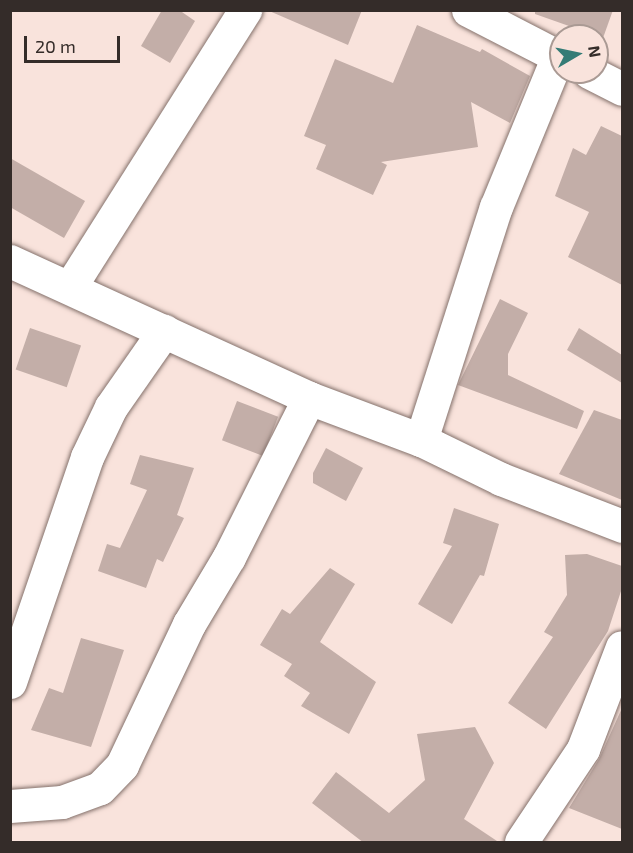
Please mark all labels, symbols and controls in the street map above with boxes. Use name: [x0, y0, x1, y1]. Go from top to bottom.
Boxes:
scale bar: [27, 24, 123, 62]
north arrow: [549, 24, 609, 84]
text: 20 m: [35, 35, 76, 57]
text: N: [585, 44, 606, 59]

